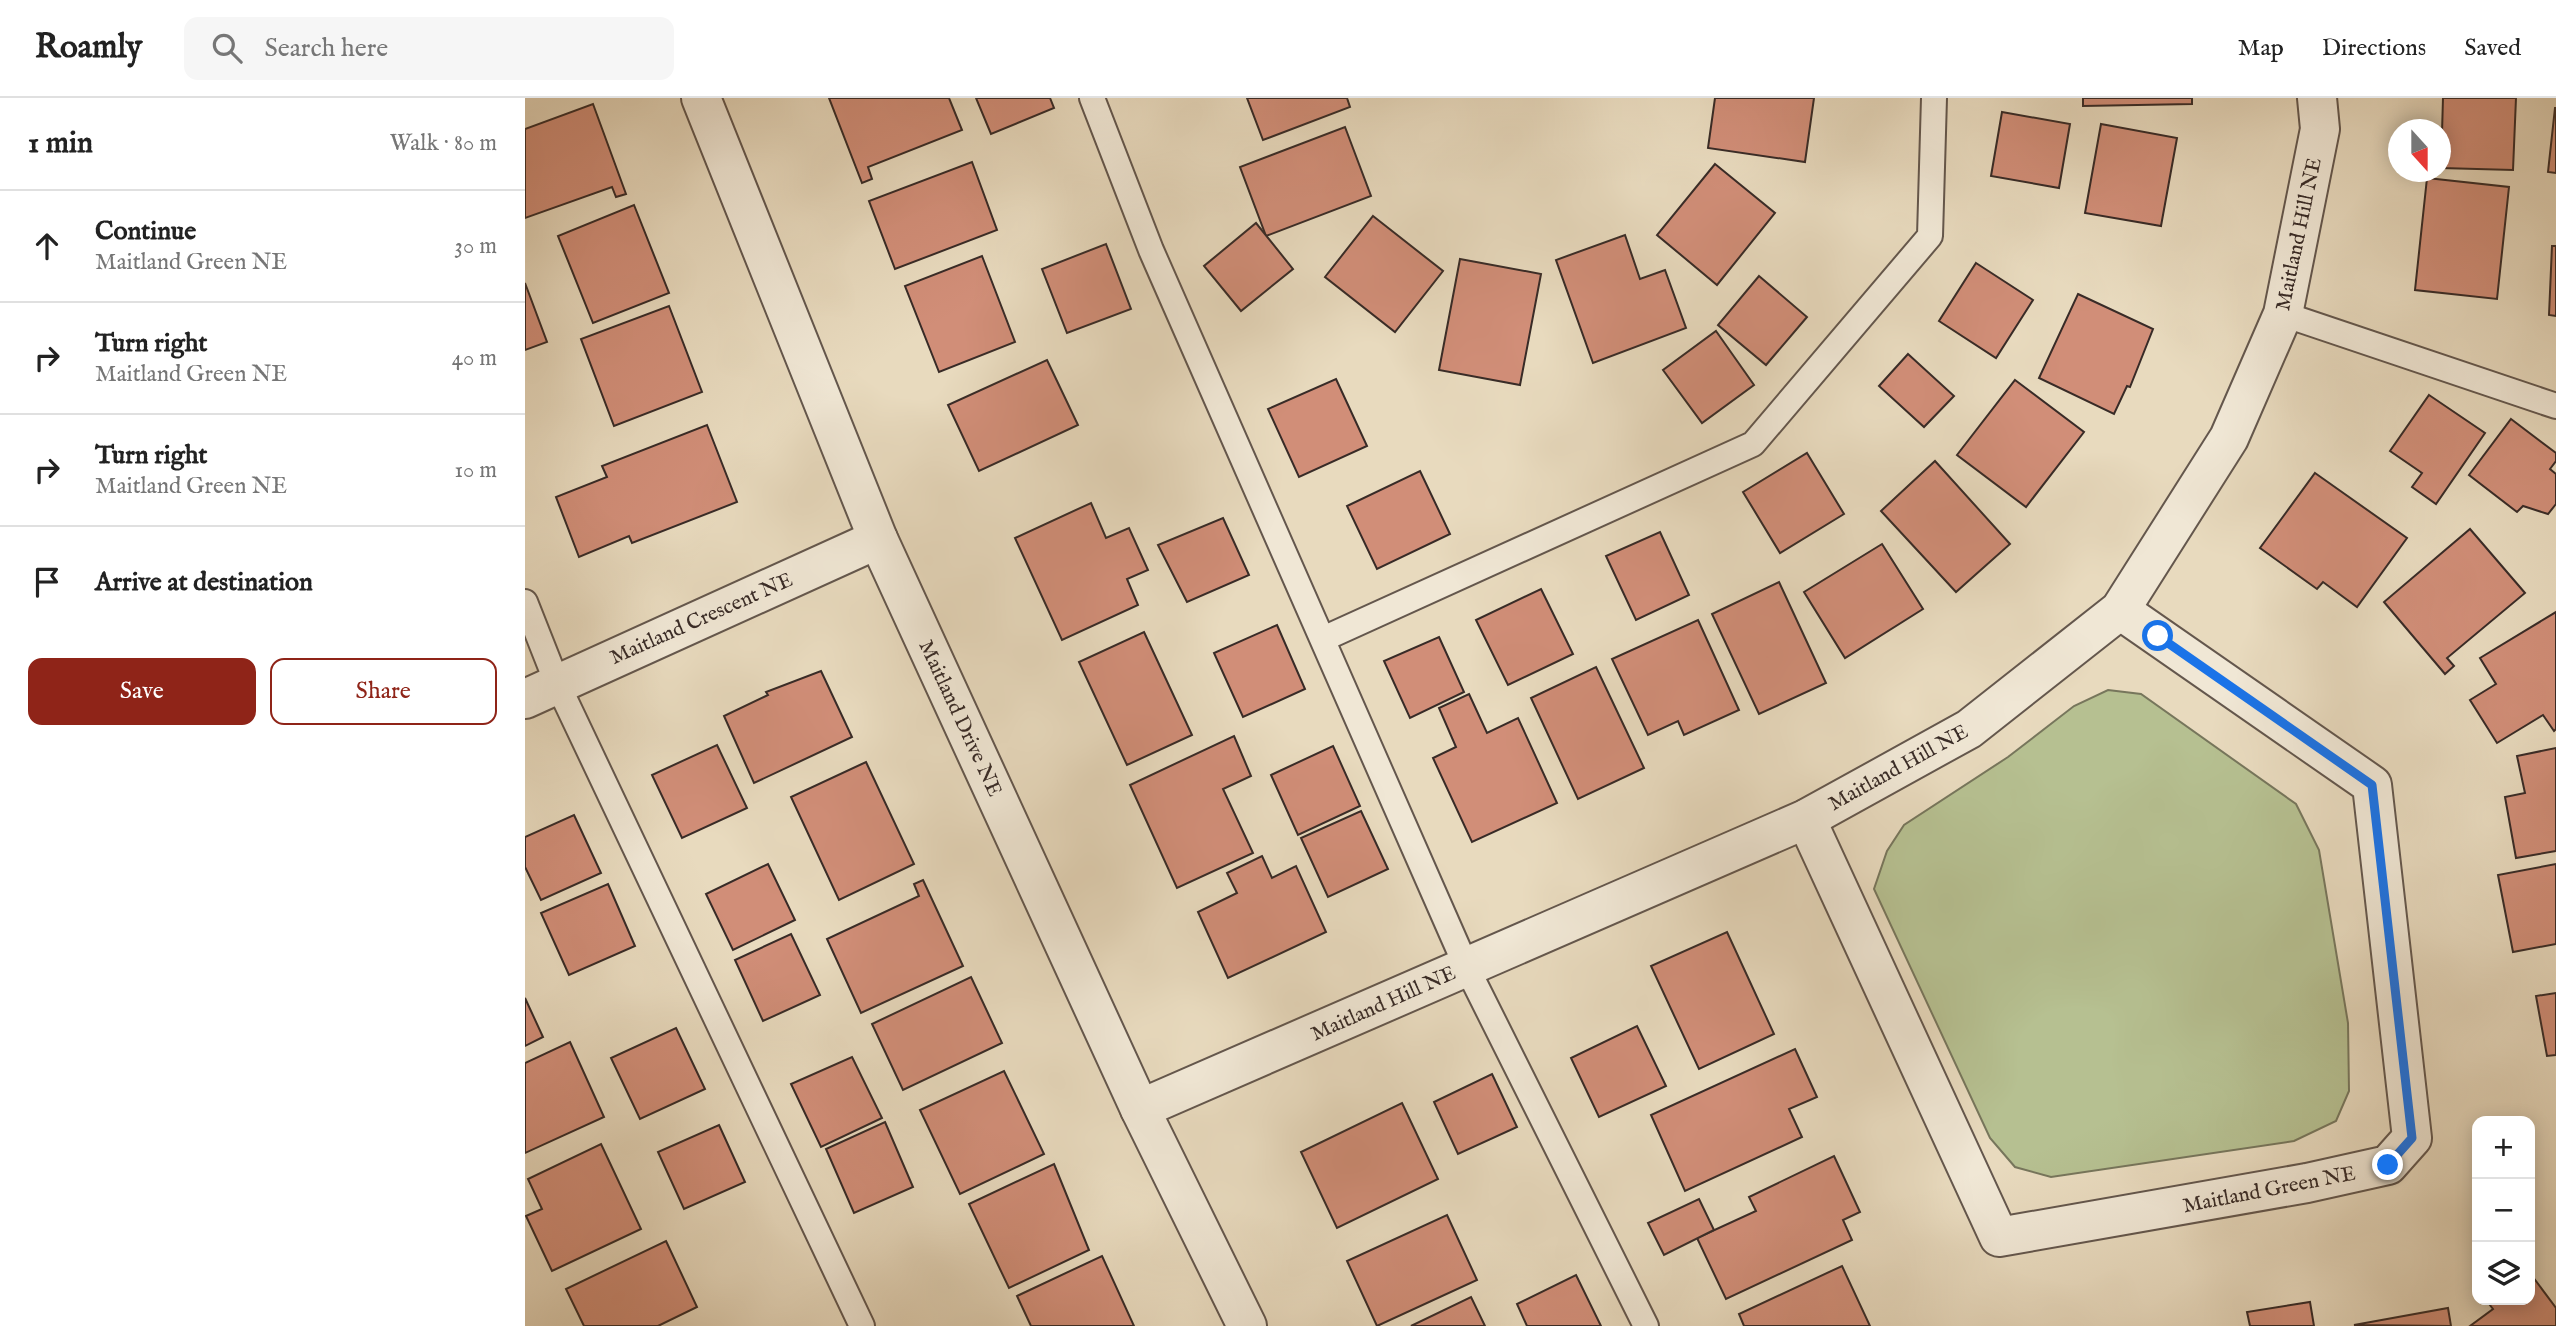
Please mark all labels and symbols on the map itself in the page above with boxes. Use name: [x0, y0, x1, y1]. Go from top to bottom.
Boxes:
north arrow: [2388, 119, 2451, 182]
street label: Maitland Hill NE: [2270, 155, 2329, 313]
street label: Maitland Crescent NE: [606, 567, 797, 672]
route start: [2142, 620, 2173, 651]
street label: Maitland Drive NE: [912, 636, 1008, 801]
street label: Maitland Hill NE: [1824, 719, 1973, 818]
street label: Maitland Hill NE: [1307, 960, 1460, 1048]
route end: [2372, 1149, 2403, 1180]
street label: Maitland Green NE: [2181, 1160, 2358, 1220]

